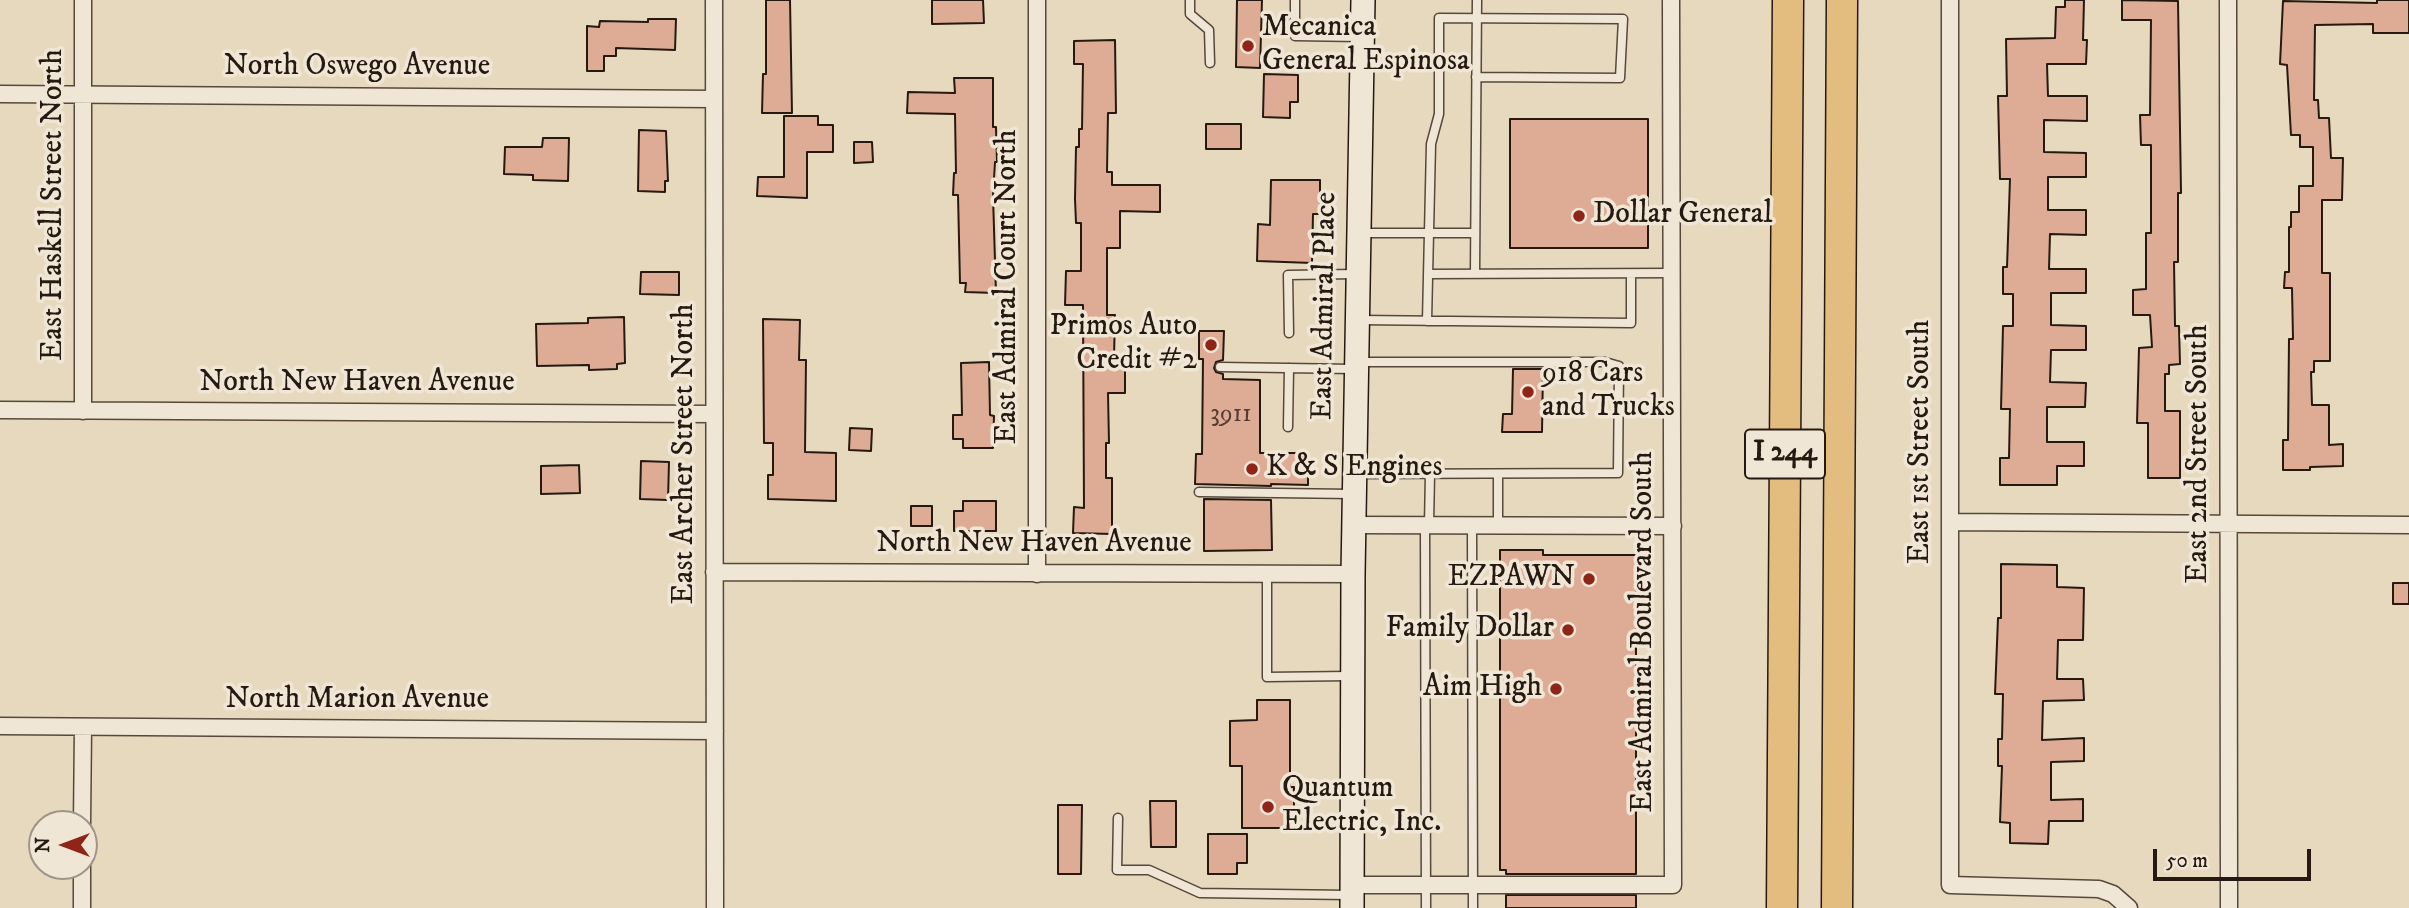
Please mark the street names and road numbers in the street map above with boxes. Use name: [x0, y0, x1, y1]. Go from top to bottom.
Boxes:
street label: East Haskell Street North: [37, 49, 73, 361]
street label: North Oswego Avenue: [224, 50, 490, 86]
street label: East Admiral Court North: [991, 130, 1027, 444]
street label: East Admiral Place: [1306, 192, 1346, 420]
street label: East Archer Street North: [668, 303, 704, 605]
street label: East 1st Street South: [1904, 320, 1940, 564]
street label: East 2nd Street South: [2182, 324, 2218, 584]
street label: North New Haven Avenue: [199, 366, 515, 402]
road number: I 244: [1745, 430, 1825, 478]
street label: East Admiral Boulevard South: [1627, 451, 1663, 813]
street label: North New Haven Avenue: [876, 527, 1192, 563]
street label: North Marion Avenue: [225, 683, 489, 719]

